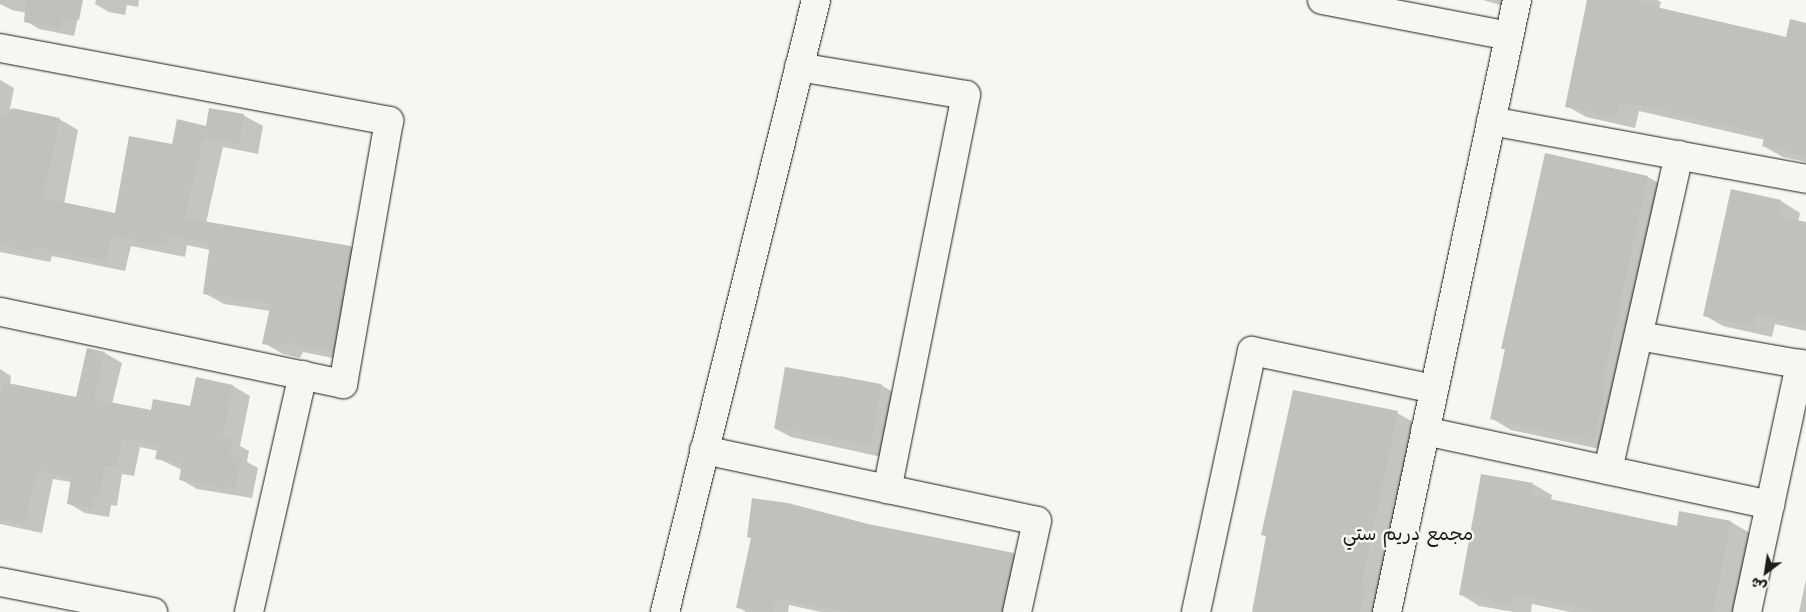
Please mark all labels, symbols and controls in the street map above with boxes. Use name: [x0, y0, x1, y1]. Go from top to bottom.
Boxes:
district label: مجمع دريم ستي: [1343, 522, 1473, 544]
north arrow: [1741, 547, 1791, 597]
text: ش: [1746, 572, 1770, 598]

